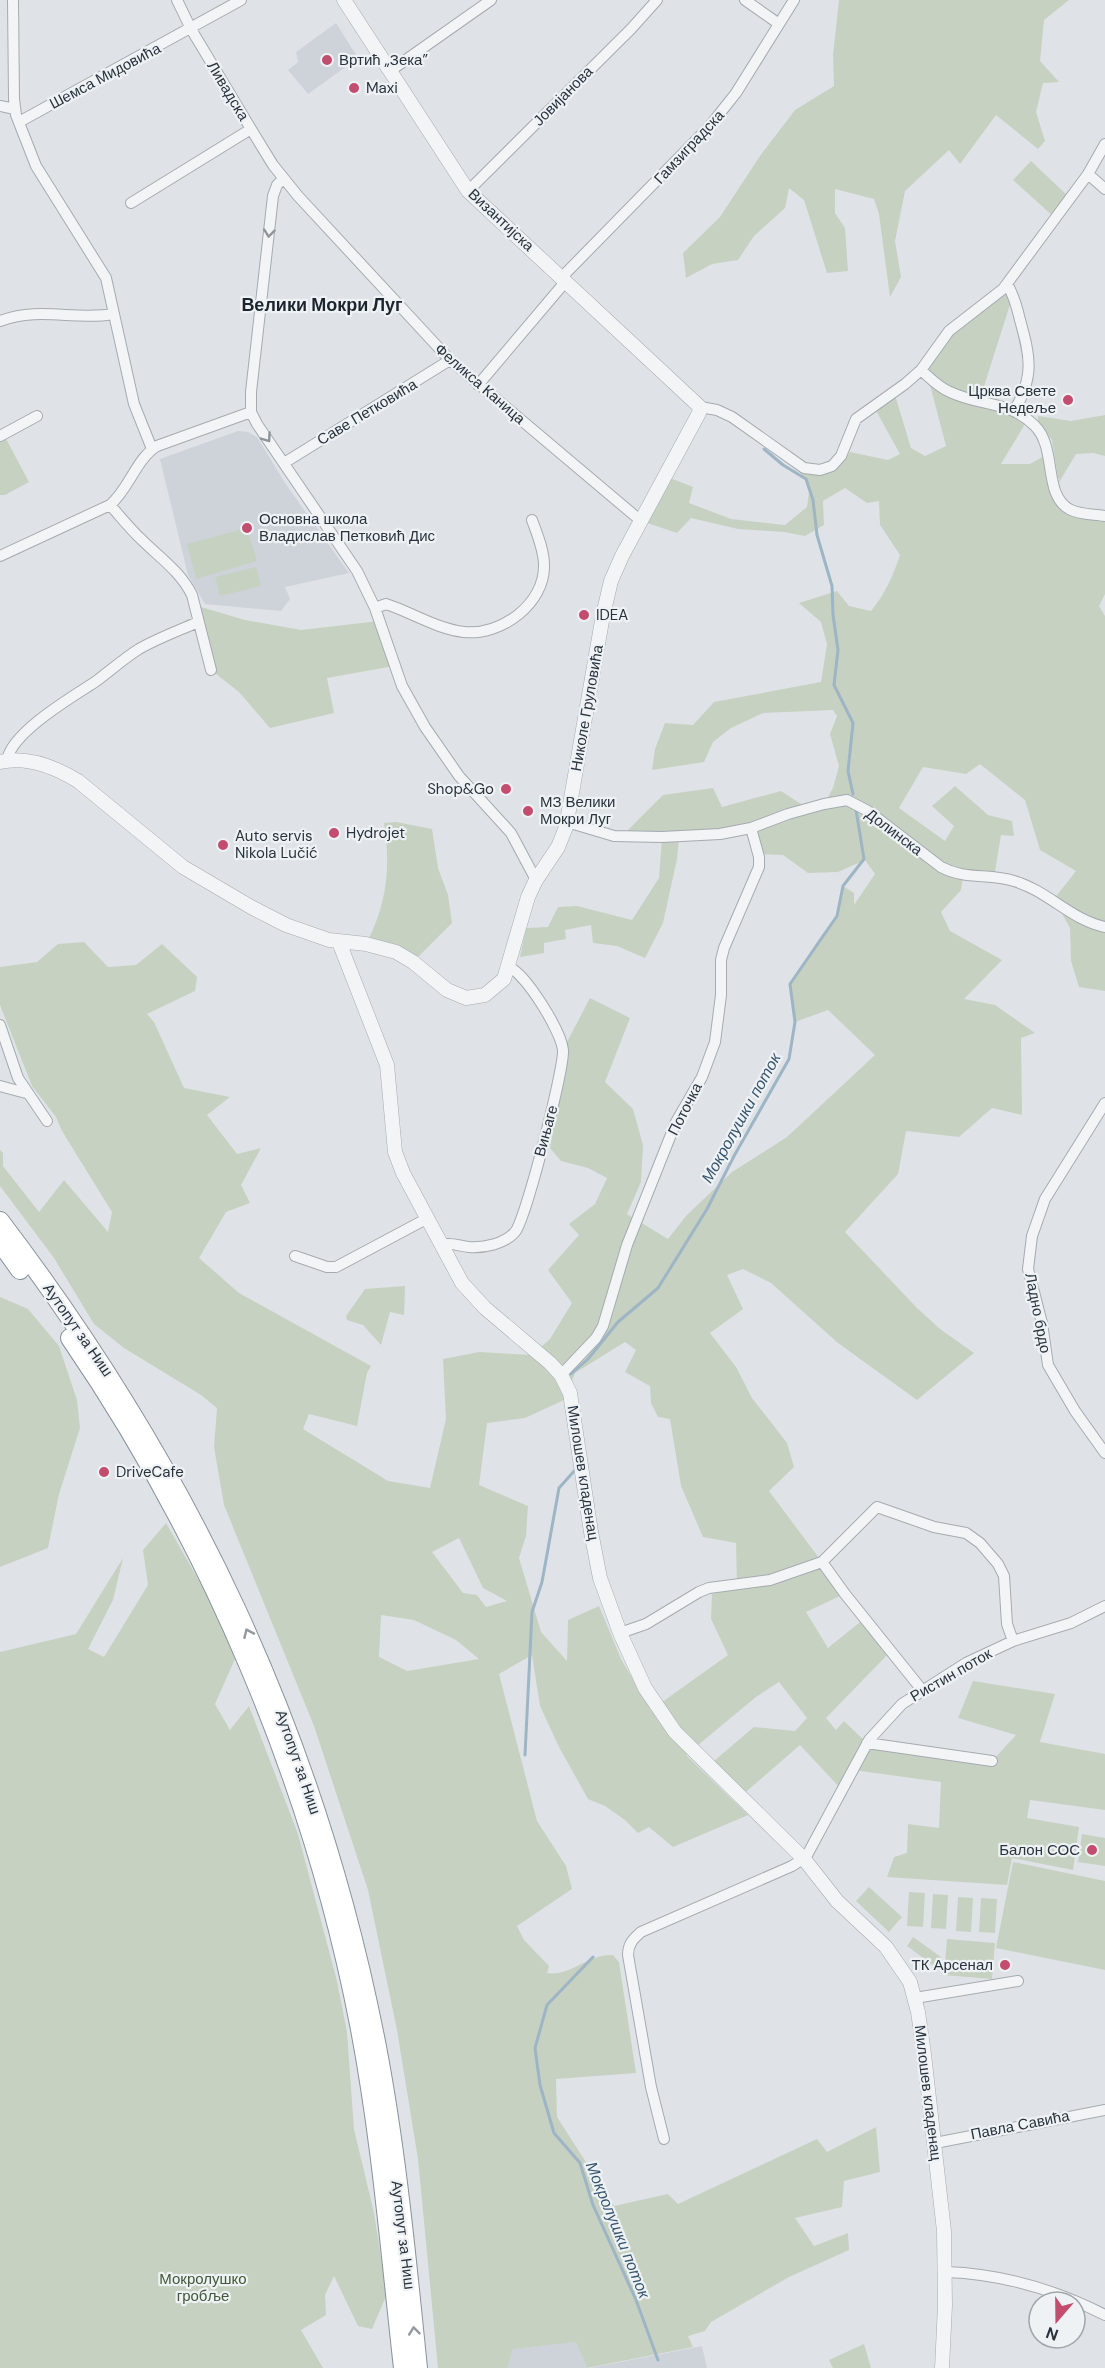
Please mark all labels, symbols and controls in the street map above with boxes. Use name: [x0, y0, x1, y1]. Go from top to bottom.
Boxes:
street label: Шемса Мидовића: [46, 38, 165, 114]
place label: Вртић „Зека”: [339, 50, 428, 70]
marker: Вртић „Зека”: [320, 53, 334, 67]
street label: Ливадска: [202, 58, 254, 125]
street label: Јовијанова: [529, 61, 598, 130]
place label: Maxi: [366, 78, 398, 98]
marker: Maxi: [347, 81, 361, 95]
street label: Гамзиградска: [649, 105, 729, 188]
street label: Византијска: [464, 184, 539, 256]
one-way arrow: [263, 229, 276, 238]
district label: Велики Мокри Луг: [241, 293, 403, 317]
street label: Феликса Каница: [431, 339, 530, 429]
street label: Саве Петковића: [313, 374, 421, 450]
place label: Црква Свете Недеље: [968, 381, 1056, 418]
marker: Црква Свете Недеље: [1061, 393, 1075, 407]
one-way arrow: [260, 432, 271, 443]
place label: Основна школа Владислав Петковић Дис: [259, 509, 436, 546]
marker: Основна школа Владислав Петковић Дис: [240, 521, 254, 535]
place label: IDEA: [596, 605, 628, 625]
marker: IDEA: [577, 608, 591, 622]
street label: Николе Груловића: [566, 643, 608, 773]
place label: Shop&Go: [427, 779, 494, 799]
marker: Shop&Go: [499, 782, 513, 796]
place label: МЗ Велики Мокри Луг: [540, 792, 615, 829]
marker: МЗ Велики Мокри Луг: [521, 804, 535, 818]
street label: Долинска: [861, 804, 927, 860]
place label: Hydrojet: [346, 823, 405, 843]
place label: Auto servis Nikola Lučić: [235, 826, 318, 863]
marker: Hydrojet: [327, 826, 341, 840]
marker: Auto servis Nikola Lučić: [216, 838, 230, 852]
water label: Мокролушки поток: [697, 1048, 786, 1187]
street label: Поточка: [663, 1079, 707, 1139]
street label: Вињаге: [530, 1103, 562, 1159]
street label: Ладно брдо: [1020, 1271, 1056, 1355]
street label: Аутопут за Ниш: [38, 1279, 118, 1381]
street label: Милошев кладенац: [562, 1404, 604, 1542]
place label: DriveCafe: [116, 1462, 184, 1482]
marker: DriveCafe: [97, 1465, 111, 1479]
one-way arrow: [244, 1629, 256, 1640]
street label: Ристин поток: [907, 1643, 996, 1706]
street label: Аутопут за Ниш: [271, 1707, 325, 1817]
place label: Балон СОС: [999, 1840, 1080, 1860]
marker: Балон СОС: [1085, 1843, 1099, 1857]
place label: ТК Арсенал: [912, 1955, 993, 1975]
marker: ТК Арсенал: [998, 1958, 1012, 1972]
street label: Милошев кладенац: [910, 2024, 946, 2162]
street label: Павла Савића: [969, 2105, 1072, 2144]
water label: Мокролушки поток: [581, 2159, 656, 2303]
street label: Аутопут за Ниш: [386, 2180, 420, 2290]
park label: Мокролушко гробље: [159, 2269, 247, 2306]
north arrow: [1027, 2290, 1087, 2350]
text: N: [1043, 2322, 1061, 2345]
one-way arrow: [408, 2326, 421, 2335]

